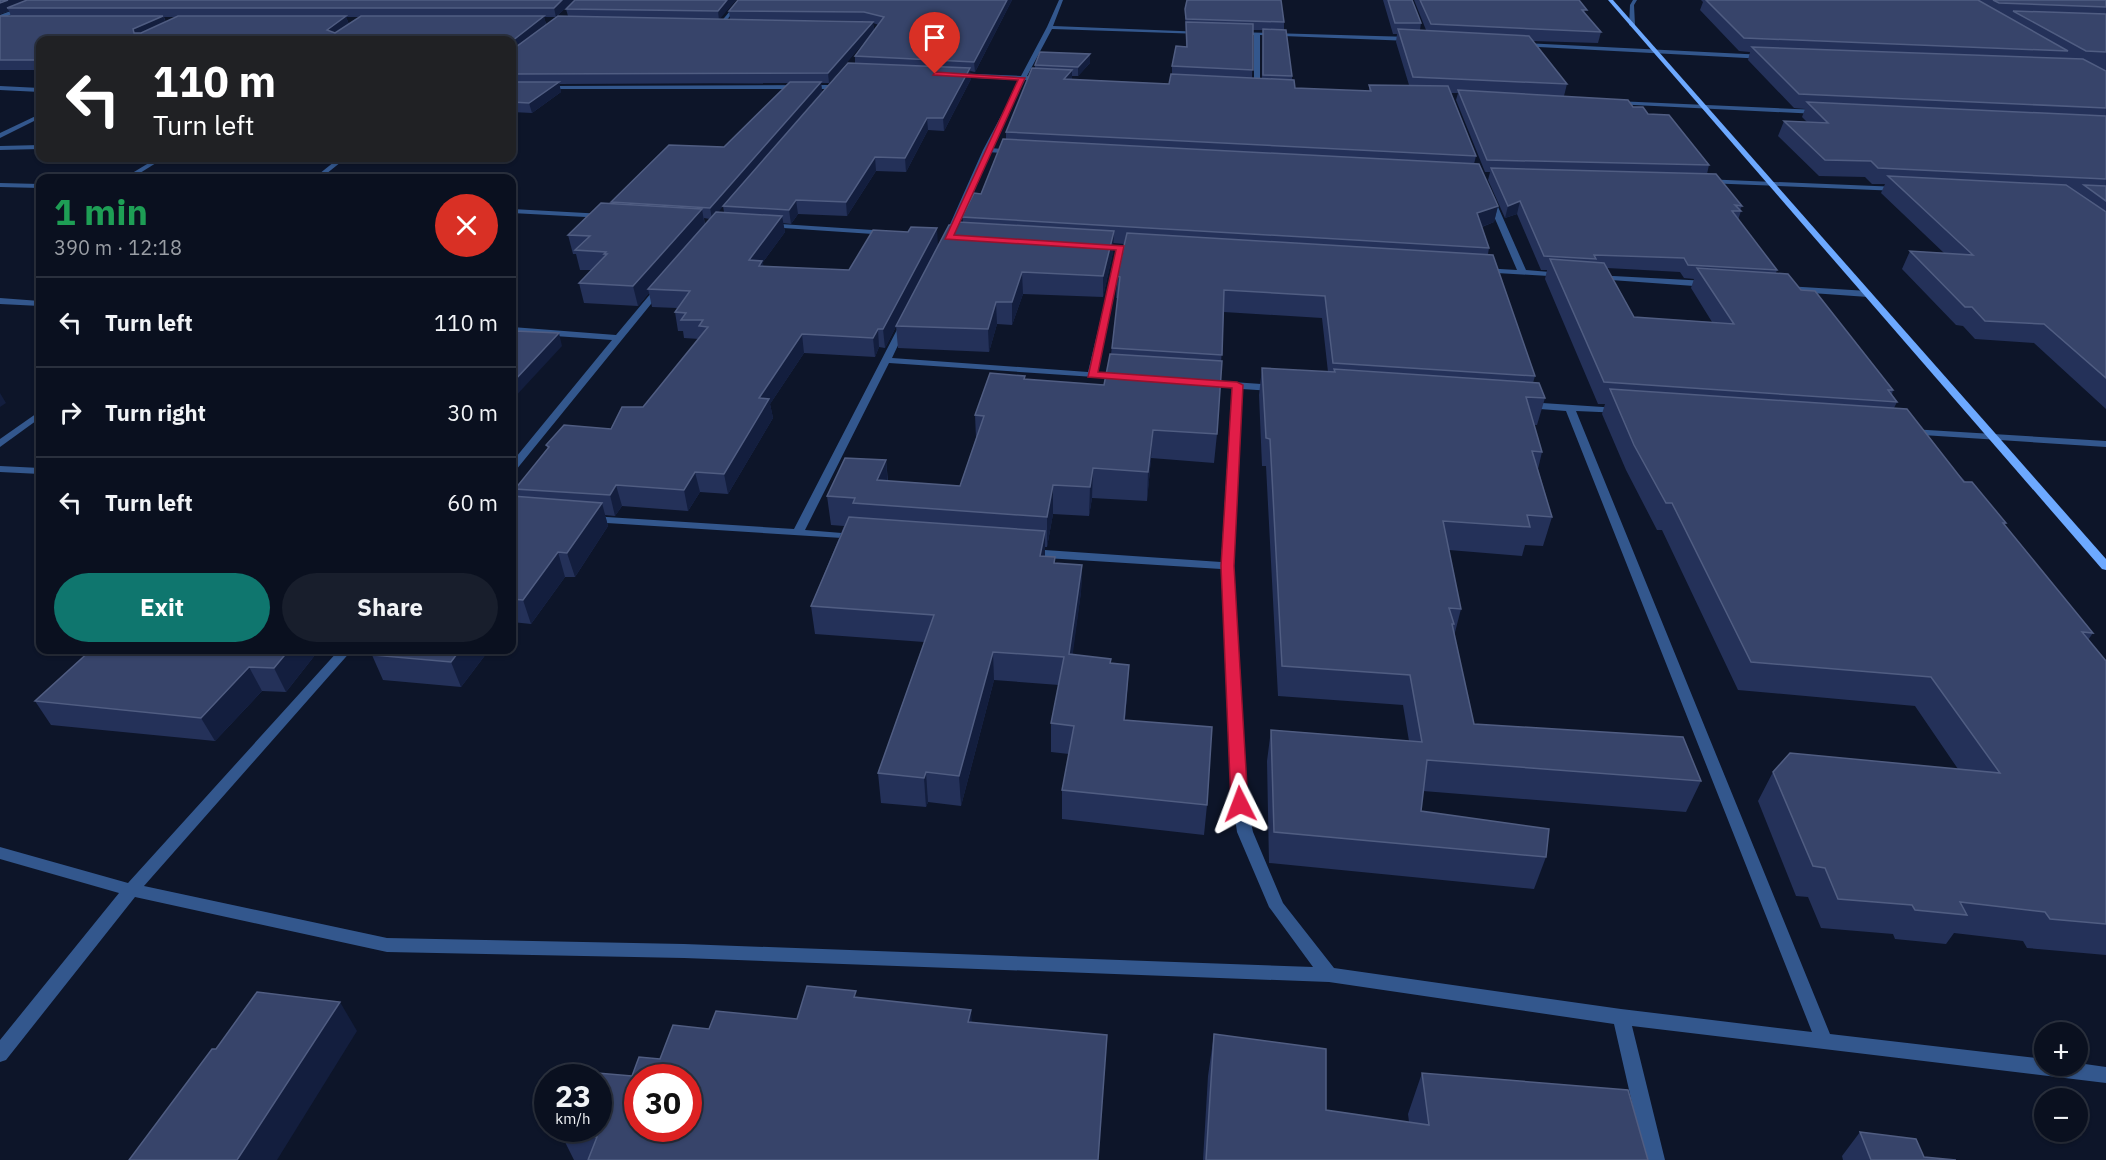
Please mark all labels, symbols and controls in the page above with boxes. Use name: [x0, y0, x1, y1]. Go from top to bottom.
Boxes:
pin: [909, 12, 960, 74]
icon: arrive: [918, 21, 951, 54]
text: 110 m: [153, 54, 276, 109]
icon: left: [54, 60, 132, 138]
text: Turn left: [153, 107, 254, 142]
text: 1 min: [54, 188, 148, 235]
button: close: [435, 194, 498, 257]
text: 390 m · 12:18: [54, 234, 182, 261]
icon: left: [54, 306, 87, 339]
text: Turn left: [105, 308, 193, 337]
text: 110 m: [434, 308, 498, 337]
icon: right: [54, 396, 87, 429]
text: Turn right: [105, 398, 206, 427]
text: 30 m: [447, 398, 498, 427]
icon: left: [54, 486, 87, 519]
text: Turn left: [105, 488, 193, 517]
text: 60 m: [447, 488, 498, 517]
button: Exit: [54, 573, 270, 642]
button: Share: [282, 573, 498, 642]
position arrow: [1208, 772, 1272, 836]
map controls: [2034, 1022, 2088, 1142]
button: +: [2034, 1022, 2088, 1076]
speed limit sign: 30: [624, 1064, 702, 1142]
text: 23: [555, 1076, 591, 1115]
button: −: [2034, 1088, 2088, 1142]
text: km/h: [555, 1109, 591, 1128]

